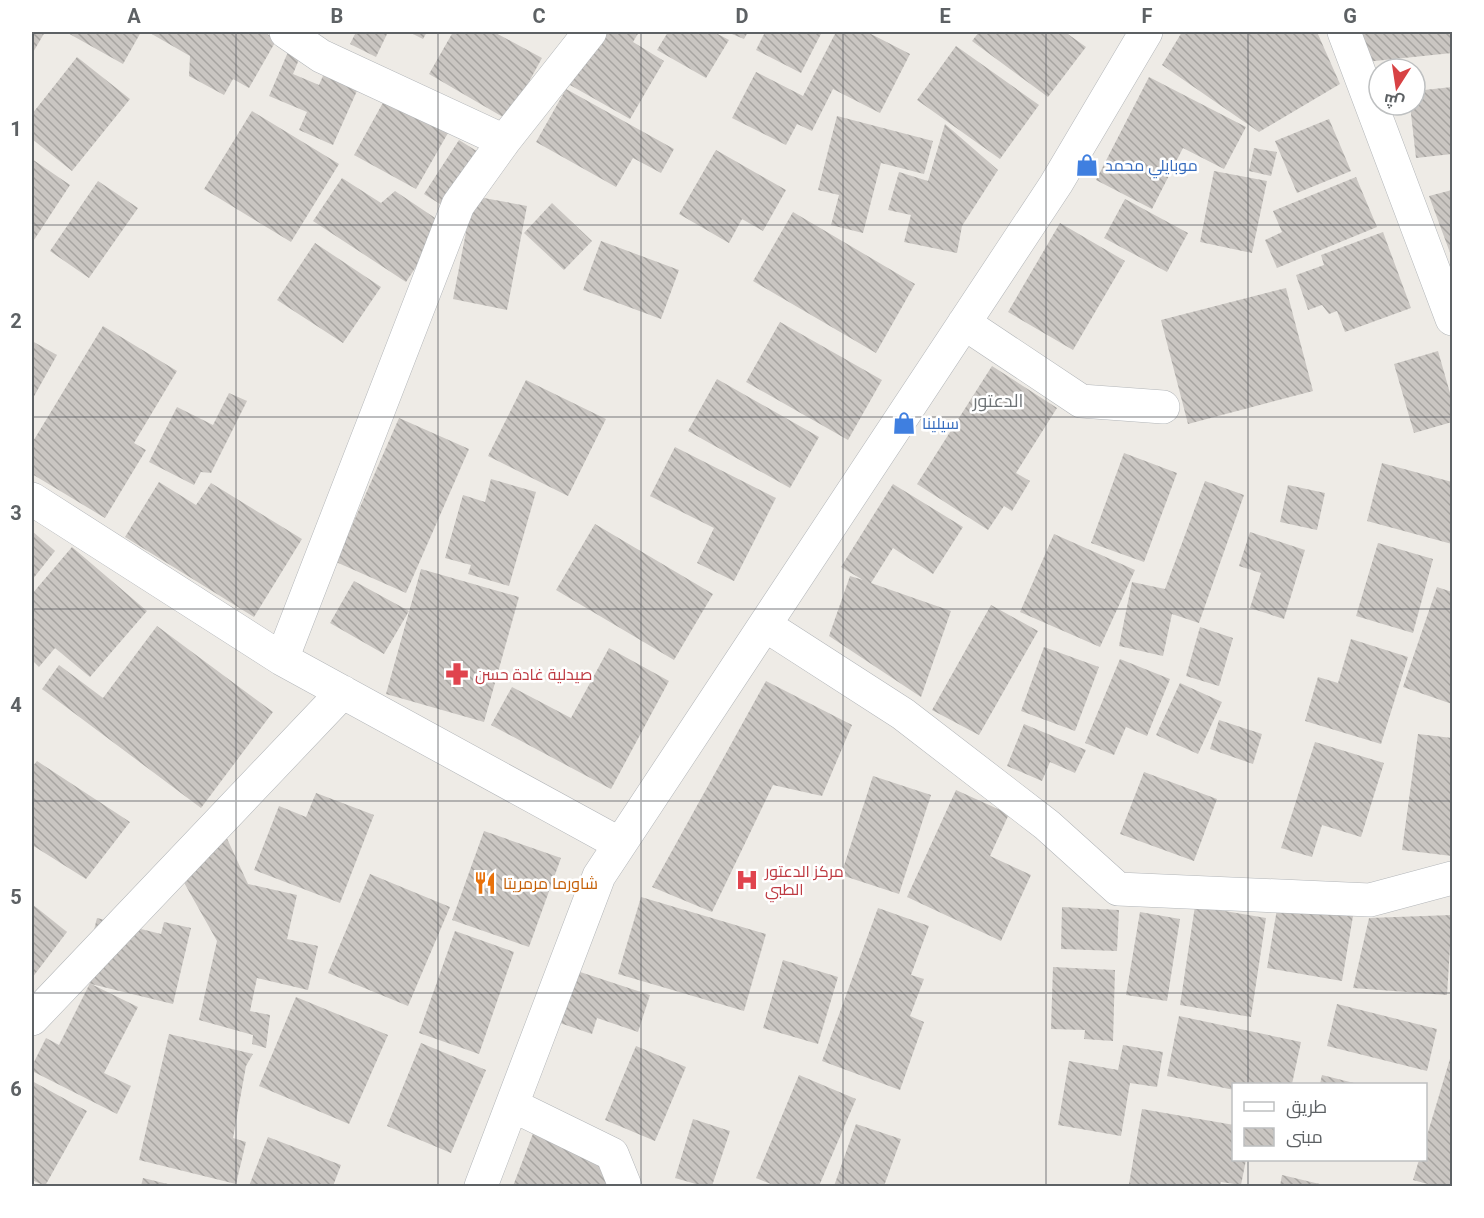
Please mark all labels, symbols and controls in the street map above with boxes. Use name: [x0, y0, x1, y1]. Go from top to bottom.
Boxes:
text: A: [127, 4, 141, 28]
text: B: [331, 4, 343, 28]
text: C: [532, 4, 546, 28]
text: D: [736, 4, 749, 28]
text: E: [939, 4, 951, 28]
text: F: [1142, 4, 1153, 28]
text: G: [1343, 4, 1357, 28]
north arrow: [1367, 57, 1427, 117]
text: ش: [1382, 90, 1406, 113]
text: 1: [10, 117, 22, 141]
shop icon: موبايلي محمد: [1074, 152, 1100, 178]
place label: موبايلي محمد: [1105, 156, 1198, 179]
text: 2: [10, 309, 22, 333]
district label: الدعتور: [972, 390, 1023, 412]
shop icon: سيلينا: [891, 410, 917, 436]
place label: سيلينا: [922, 414, 959, 433]
text: 3: [10, 501, 22, 525]
pharmacy icon: صيدلية غادة حسن: [444, 661, 470, 687]
place label: صيدلية غادة حسن: [475, 665, 592, 685]
text: 4: [10, 693, 22, 717]
place label: مركز الدعتور الطبي: [764, 862, 844, 903]
hospital icon: مركز الدعتور الطبي: [734, 867, 760, 893]
restaurant icon: شاورما مرمريتا: [472, 870, 498, 896]
place label: شاورما مرمريتا: [503, 874, 598, 893]
text: 5: [10, 885, 22, 909]
text: 6: [10, 1077, 22, 1101]
legend: [1232, 1083, 1427, 1161]
text: طريق: [1286, 1096, 1327, 1119]
text: مبنى: [1286, 1126, 1323, 1148]

